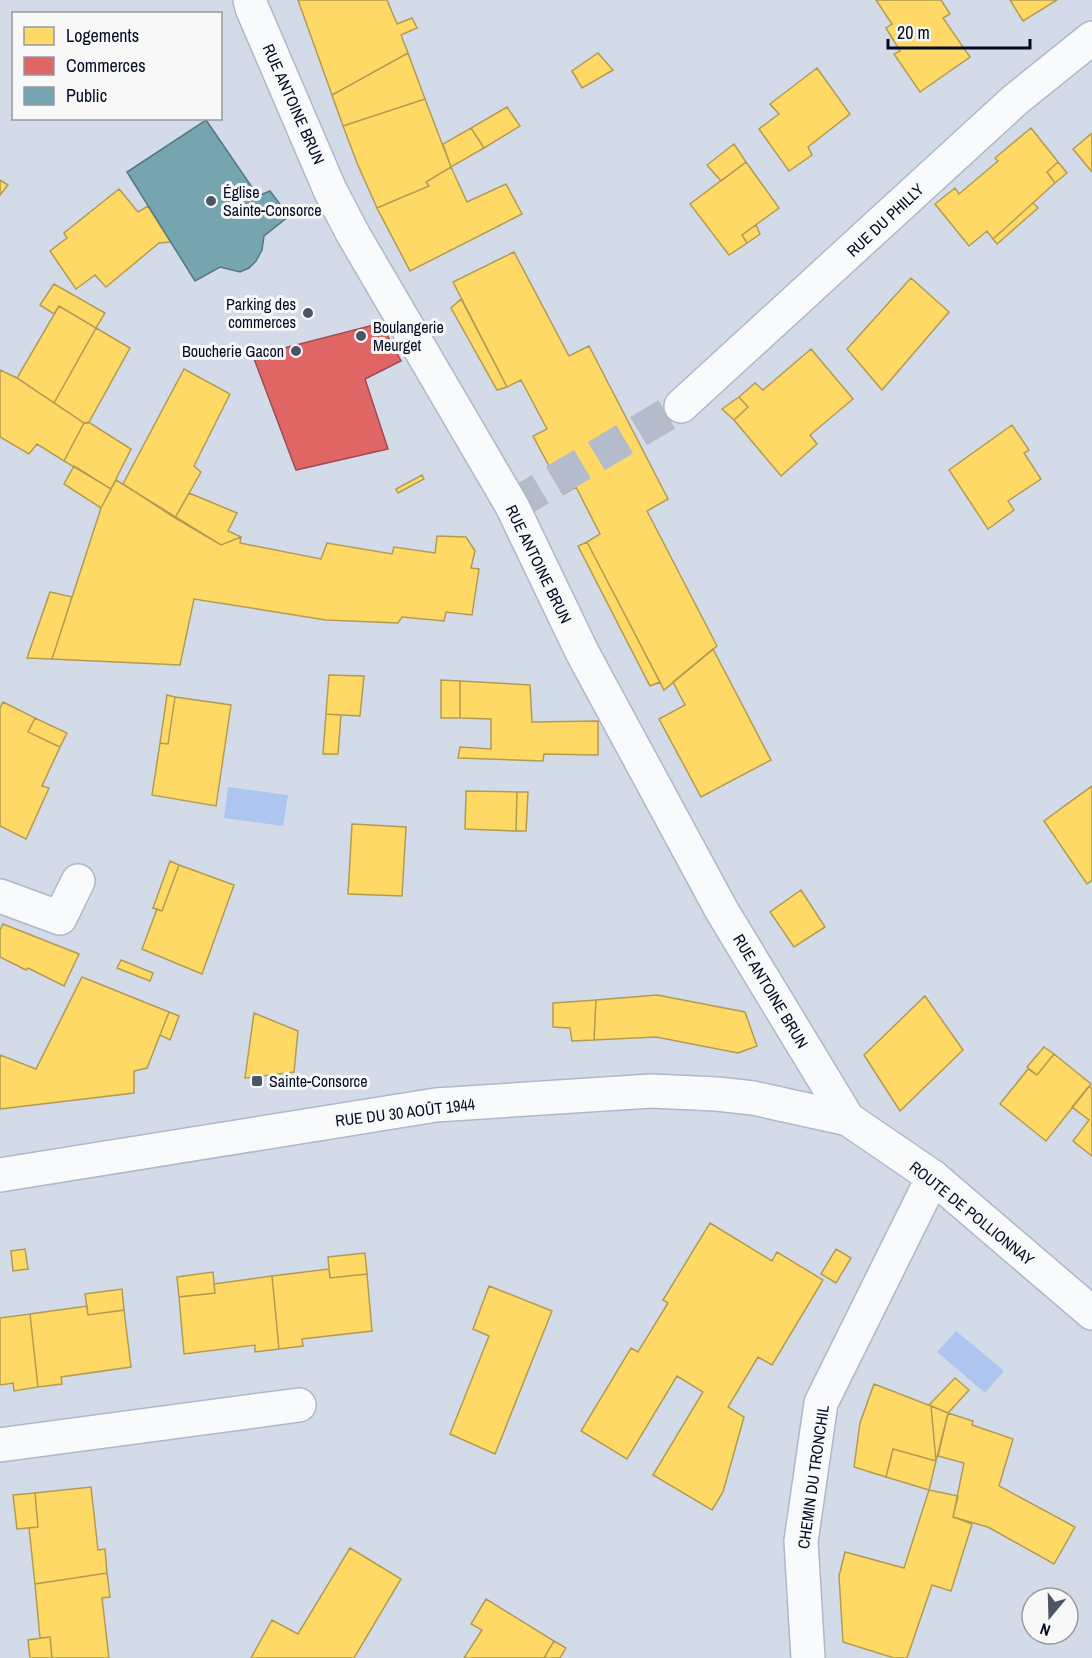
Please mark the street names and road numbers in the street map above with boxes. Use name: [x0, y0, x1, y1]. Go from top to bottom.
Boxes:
street label: RUE ANTOINE BRUN: [258, 40, 330, 168]
street label: RUE DU PHILLY: [842, 178, 929, 262]
street label: RUE ANTOINE BRUN: [501, 501, 577, 627]
street label: RUE ANTOINE BRUN: [728, 930, 814, 1052]
street label: RUE DU 30 AOÛT 1944: [334, 1093, 476, 1131]
street label: ROUTE DE POLLIONNAY: [905, 1156, 1039, 1270]
street label: CHEMIN DU TRONCHIL: [792, 1403, 834, 1550]

